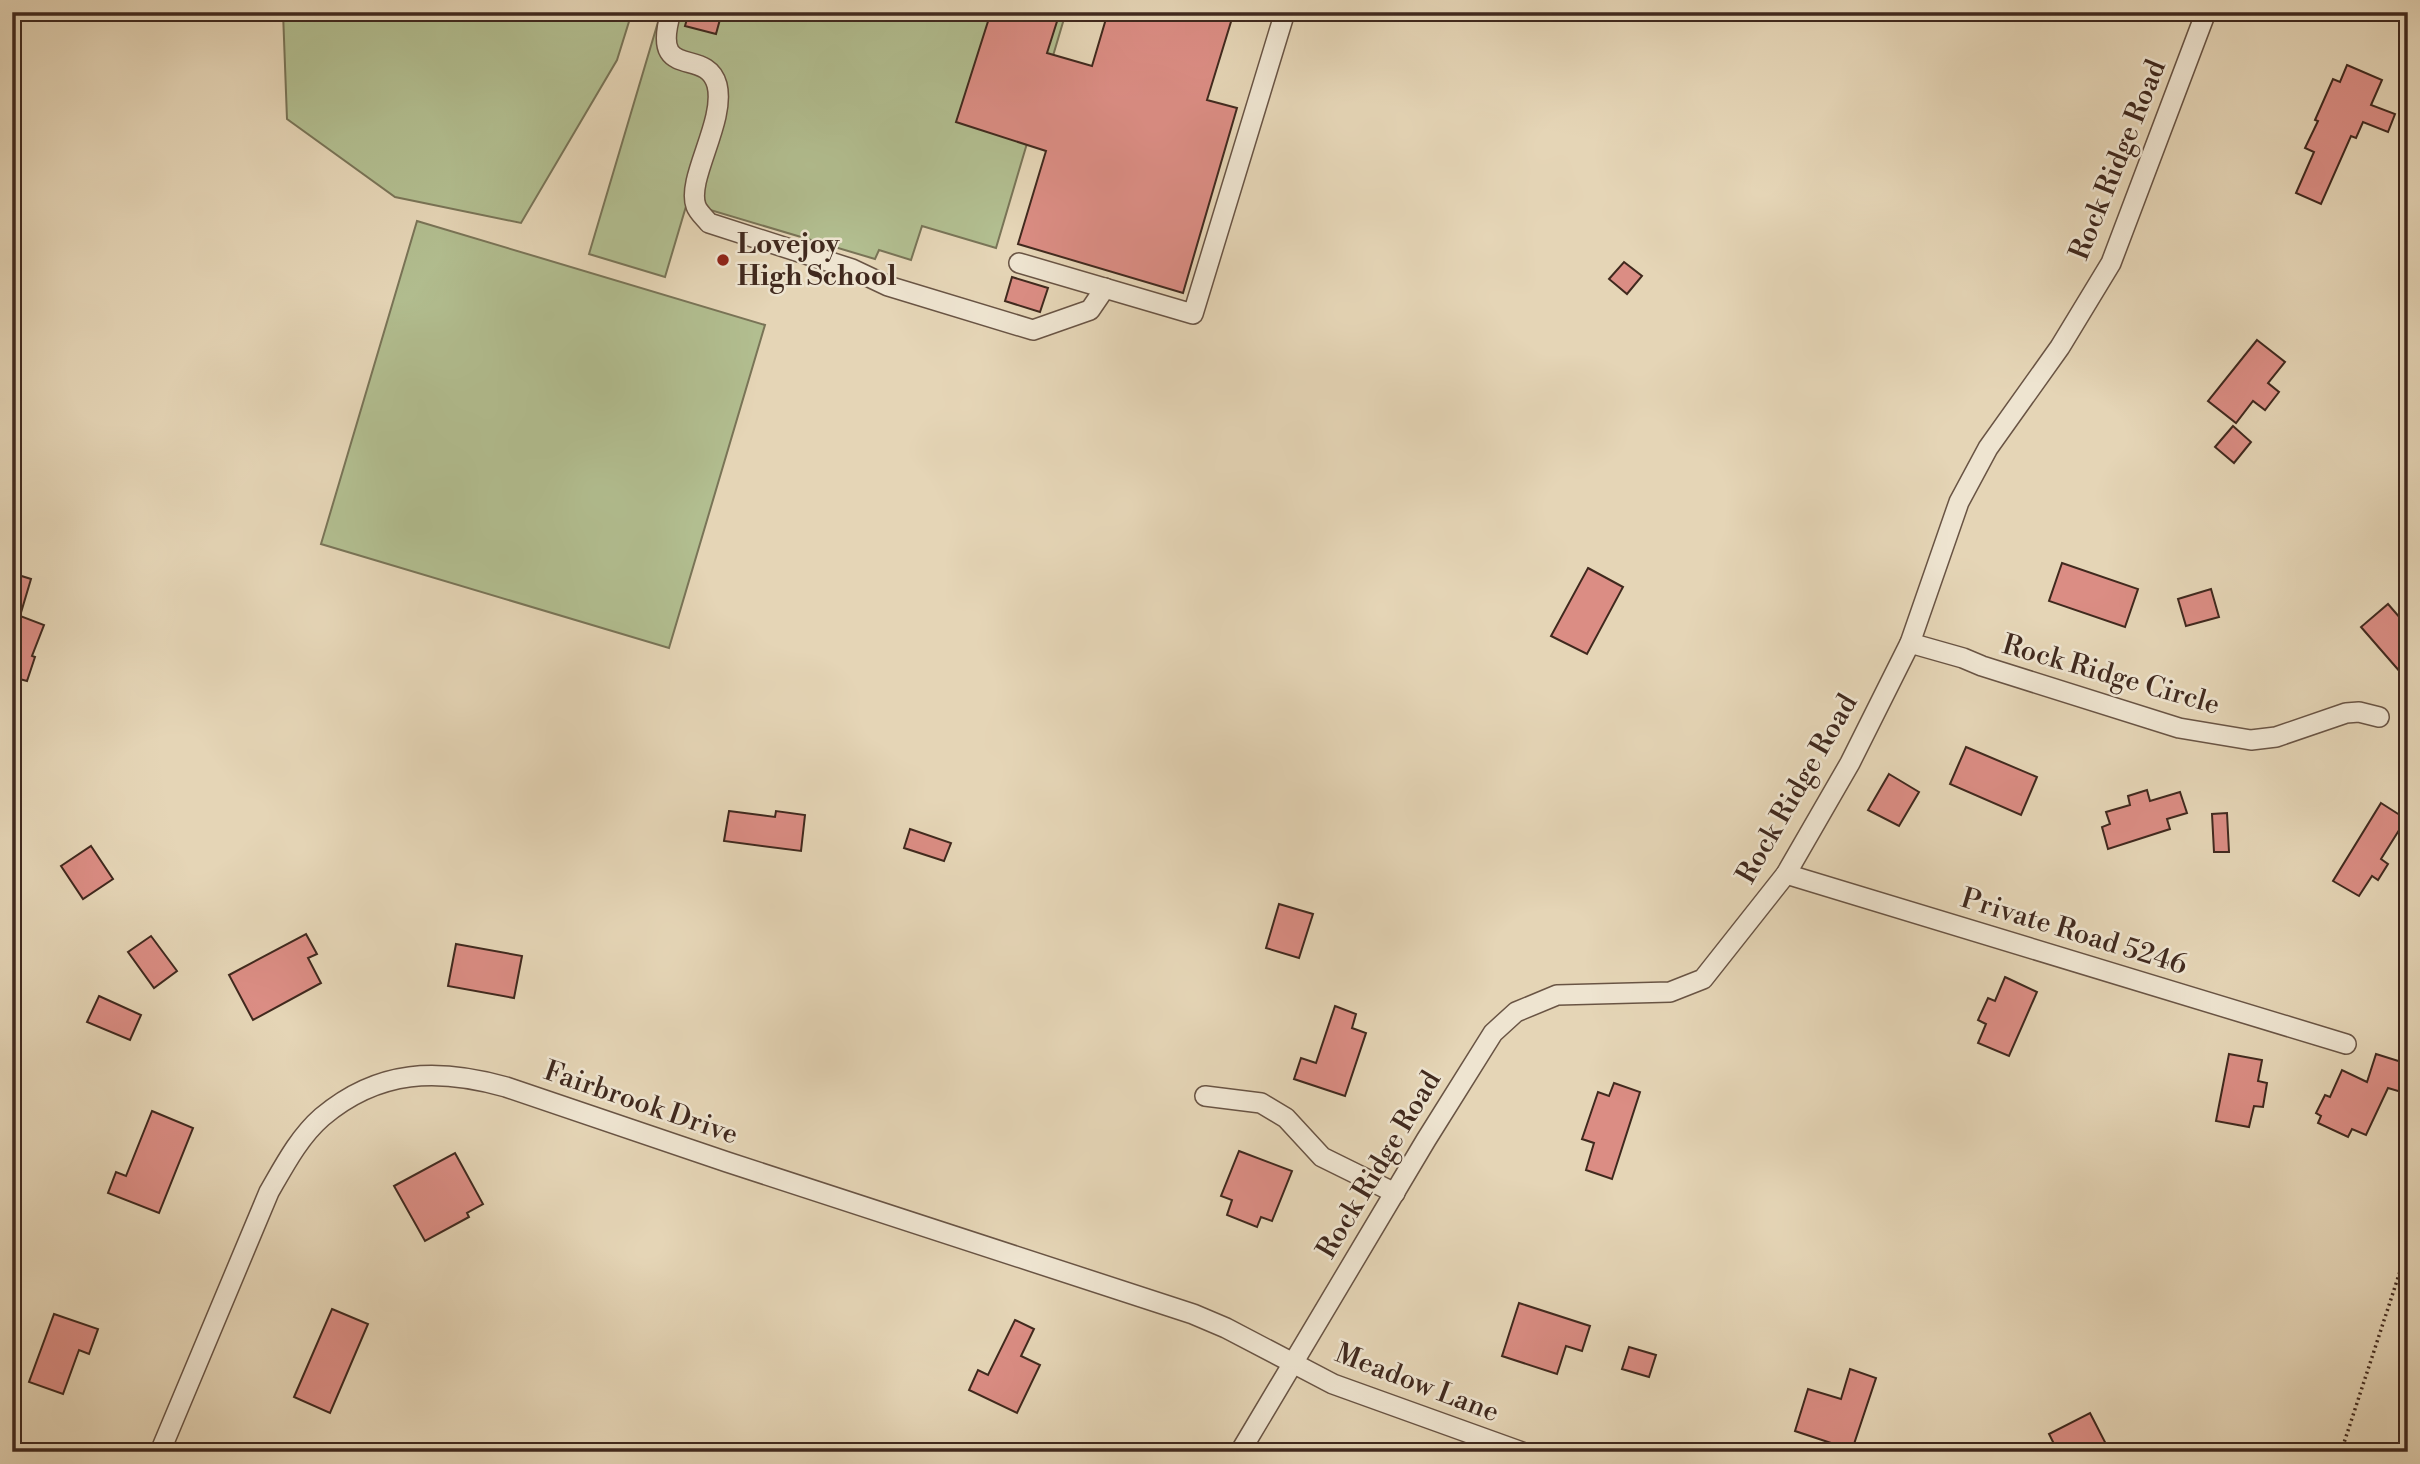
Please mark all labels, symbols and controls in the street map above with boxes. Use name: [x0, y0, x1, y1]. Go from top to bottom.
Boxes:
street label: Rock Ridge Road: [2062, 55, 2174, 265]
place label: Lovejoy High School: [737, 227, 897, 294]
marker: Lovejoy High School: [715, 252, 731, 268]
street label: Rock Ridge Circle: [1998, 627, 2224, 723]
street label: Rock Ridge Road: [1729, 688, 1865, 890]
street label: Private Road 5246: [1957, 881, 2191, 983]
street label: Fairbrook Drive: [539, 1053, 743, 1153]
street label: Rock Ridge Road: [1309, 1065, 1449, 1265]
street label: Meadow Lane: [1330, 1336, 1504, 1430]

